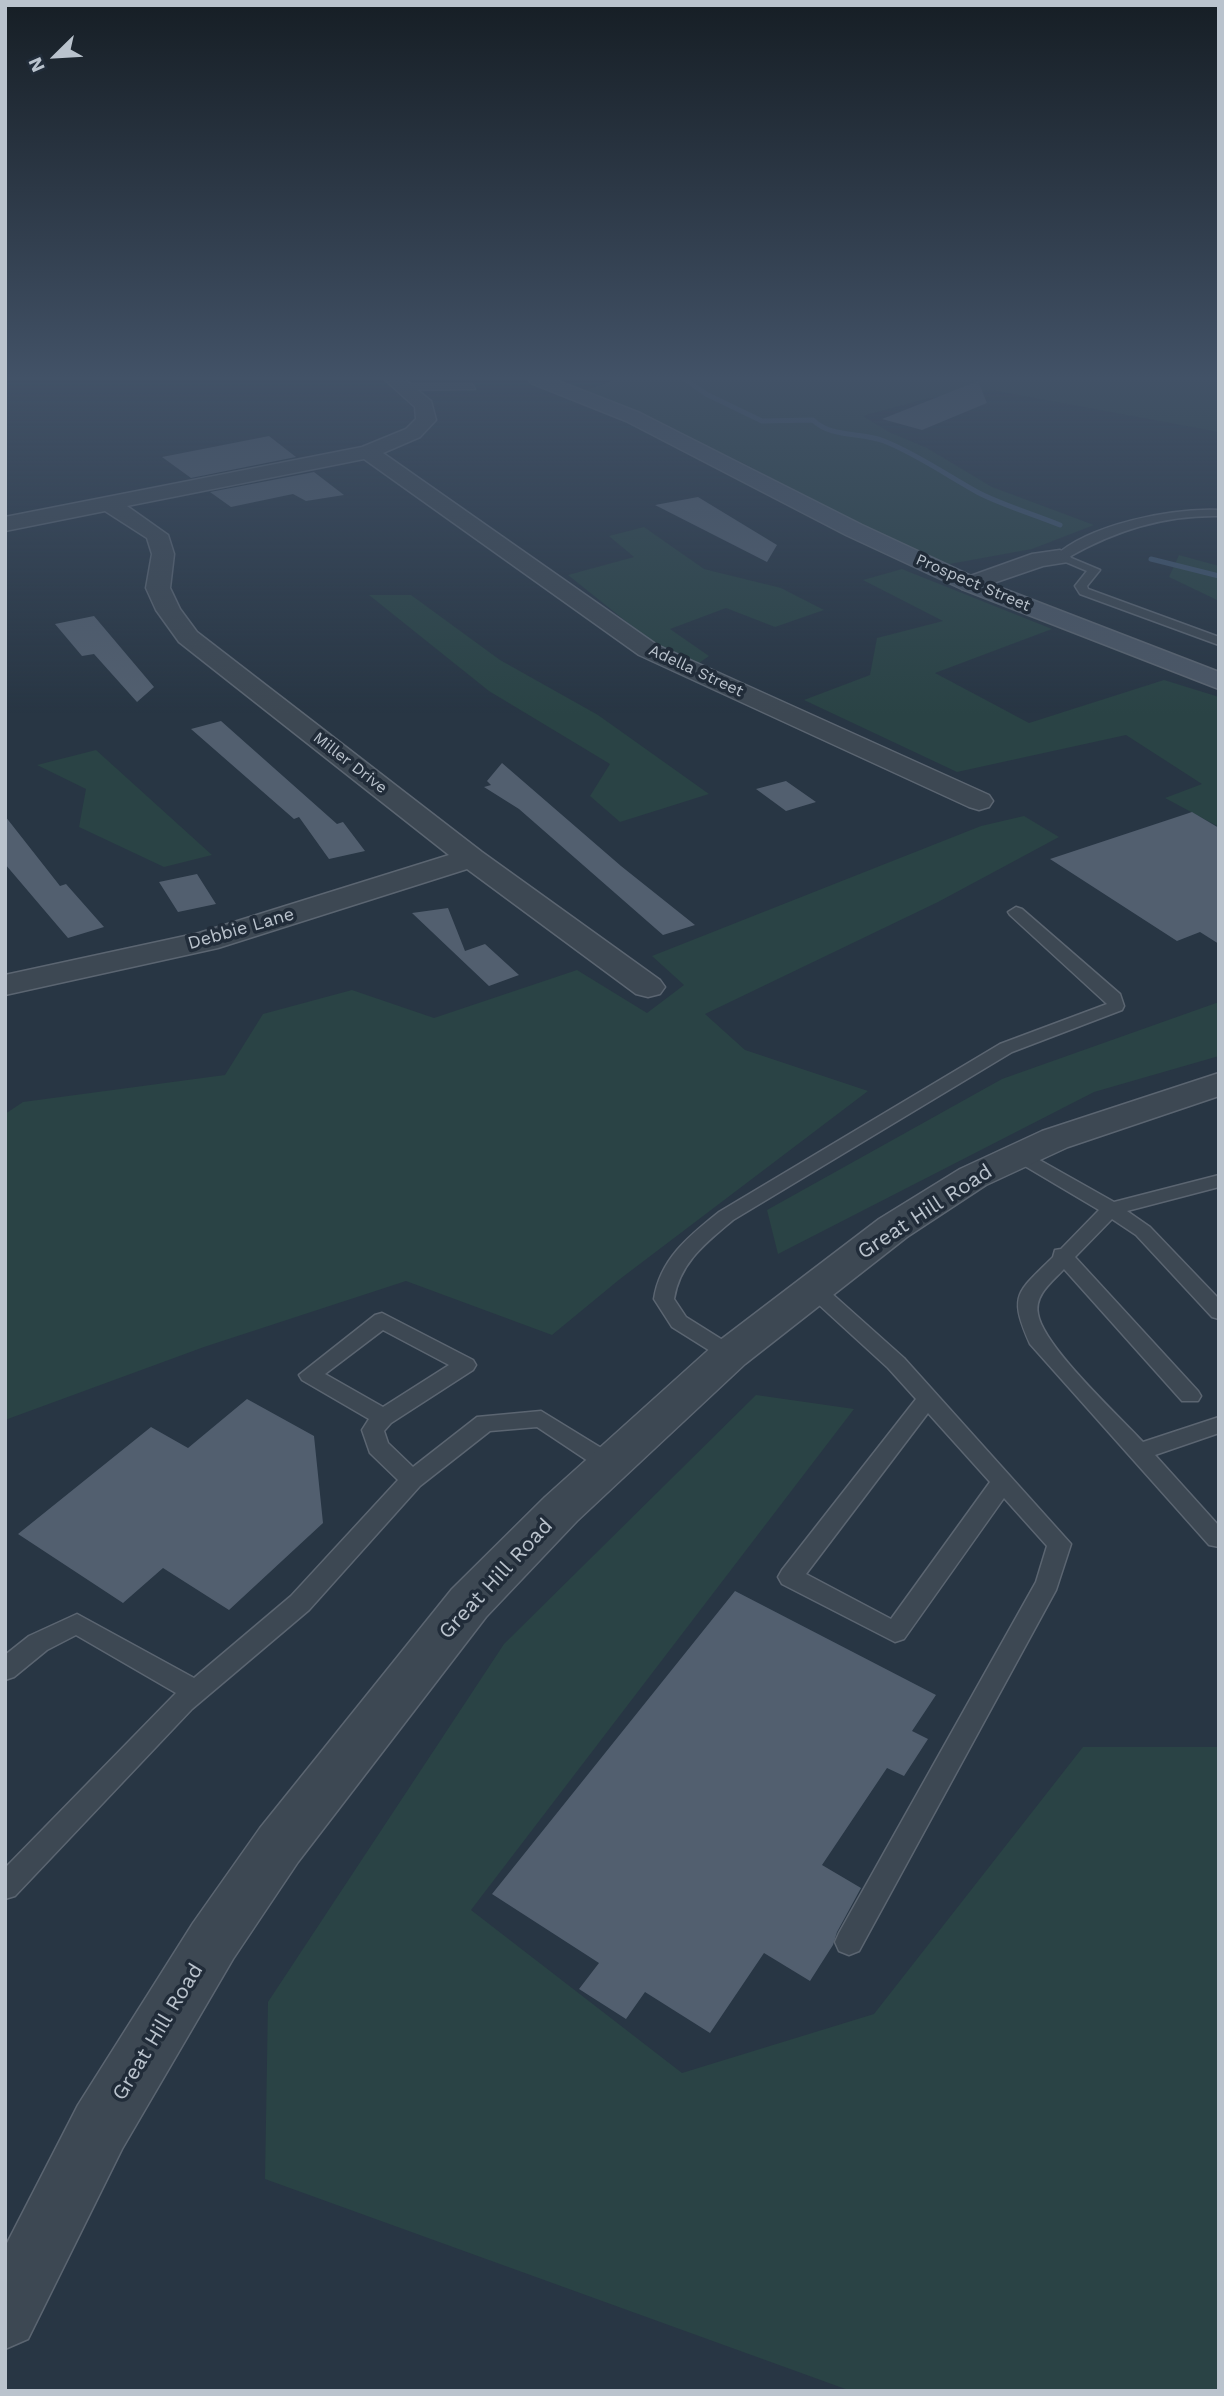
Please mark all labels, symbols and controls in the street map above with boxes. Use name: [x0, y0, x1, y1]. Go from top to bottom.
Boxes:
north arrow: [21, 21, 91, 91]
text: N: [23, 54, 50, 76]
street label: Prospect Street: [913, 550, 1033, 616]
street label: Adella Street: [646, 641, 746, 701]
street label: Miller Drive: [309, 728, 391, 798]
street label: Debbie Lane: [185, 903, 297, 955]
street label: Great Hill Road: [853, 1159, 997, 1265]
street label: Great Hill Road: [434, 1514, 558, 1644]
street label: Great Hill Road: [107, 1959, 209, 2105]

